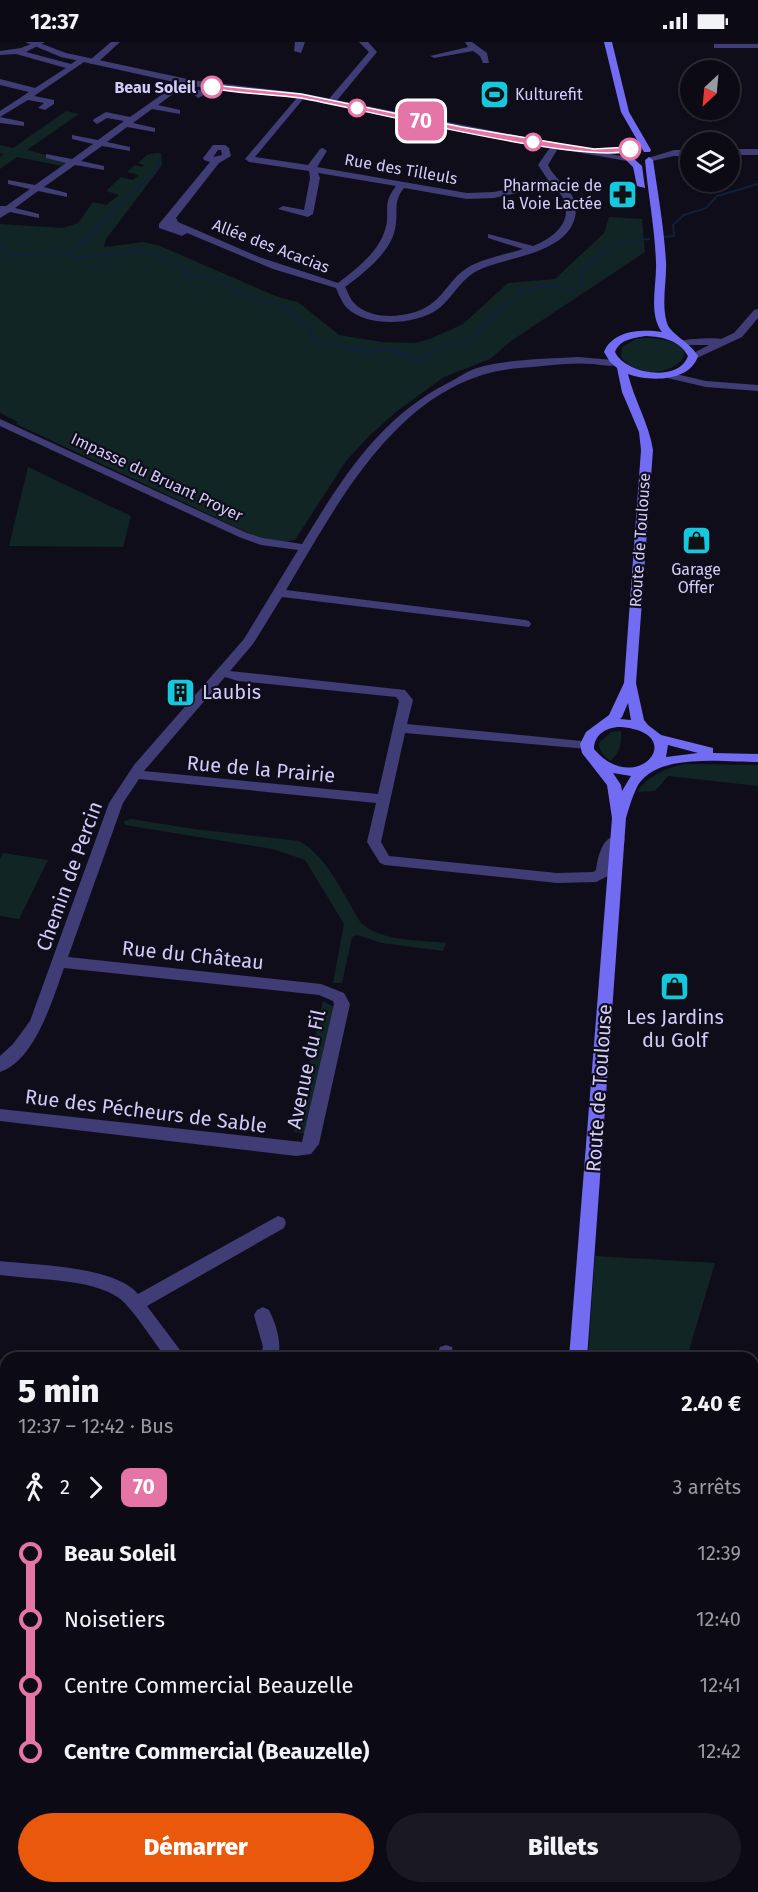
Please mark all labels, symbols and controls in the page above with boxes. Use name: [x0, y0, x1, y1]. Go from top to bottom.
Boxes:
text: 12:37: [30, 8, 79, 35]
north arrow: [680, 60, 740, 120]
map controls: [680, 60, 740, 192]
marker: Beau Soleil: [201, 76, 223, 98]
place label: Beau Soleil: [114, 78, 196, 97]
sports icon: Kulturefit: [478, 78, 510, 110]
place label: Kulturefit: [515, 85, 583, 104]
unlabelled marker: [348, 99, 366, 117]
line badge: 70: [394, 102, 448, 140]
text: 70: [410, 108, 432, 134]
button: layers: [680, 132, 740, 192]
unlabelled marker: [524, 133, 542, 151]
unlabelled marker: [619, 138, 641, 160]
street label: Rue des Tilleuls: [343, 150, 459, 188]
place label: Pharmacie de la Voie Lactée: [502, 176, 602, 213]
pharmacy icon: Pharmacie de la Voie Lactée: [607, 178, 639, 210]
street label: Allée des Acacias: [210, 215, 332, 277]
street label: Impasse du Bruant Proyer: [68, 429, 247, 526]
street label: Route de Toulouse: [626, 472, 654, 608]
shop icon: Garage Offer: [680, 525, 712, 557]
place label: Garage Offer: [671, 560, 721, 597]
building icon: Laubis: [165, 676, 197, 708]
place label: Laubis: [202, 680, 261, 704]
street label: Rue de la Prairie: [186, 751, 336, 787]
street label: Chemin de Percin: [31, 798, 107, 954]
street label: Rue du Château: [121, 936, 265, 974]
shop icon: Les Jardins du Golf: [659, 970, 691, 1002]
street label: Route de Toulouse: [581, 1003, 617, 1173]
place label: Les Jardins du Golf: [626, 1005, 724, 1052]
street label: Avenue du Fil: [282, 1007, 330, 1131]
street label: Rue des Pécheurs de Sable: [24, 1084, 268, 1138]
text: 5 min: [18, 1371, 100, 1411]
text: 2.40 €: [681, 1390, 741, 1417]
text: 12:37 – 12:42 · Bus: [18, 1414, 173, 1438]
icon: walk: [18, 1471, 51, 1504]
icon: forward: [79, 1471, 112, 1504]
text: 70: [133, 1474, 155, 1500]
text: 2: [60, 1475, 70, 1499]
text: 3 arrêts: [673, 1475, 741, 1499]
text: Beau Soleil: [64, 1540, 176, 1567]
text: 12:39: [697, 1541, 741, 1565]
text: Noisetiers: [64, 1606, 165, 1633]
text: 12:40: [696, 1607, 741, 1631]
text: Centre Commercial Beauzelle: [64, 1672, 354, 1699]
text: 12:41: [700, 1673, 741, 1697]
text: Centre Commercial (Beauzelle): [64, 1738, 370, 1765]
text: 12:42: [698, 1739, 741, 1763]
button: Démarrer: [18, 1813, 374, 1882]
button: Billets: [386, 1813, 741, 1882]

